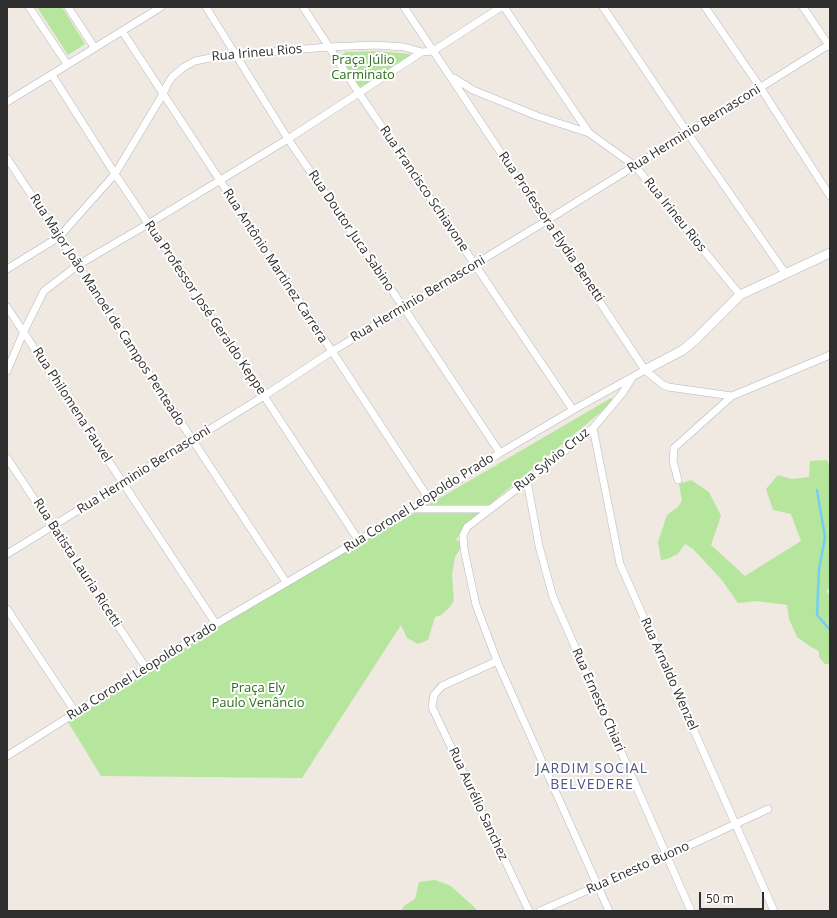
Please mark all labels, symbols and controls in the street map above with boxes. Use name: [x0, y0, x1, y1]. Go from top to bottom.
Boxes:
street label: Rua Irineu Rios: [211, 41, 303, 65]
park label: Praça Júlio Carminato: [331, 52, 395, 83]
street label: Rua Herminio Bernasconi: [624, 82, 764, 176]
street label: Rua Francisco Schiavone: [376, 123, 472, 255]
street label: Rua Professora Elydia Benetti: [495, 149, 607, 305]
street label: Rua Doutor Juca Sabino: [305, 168, 397, 294]
street label: Rua Irineu Rios: [640, 175, 710, 255]
street label: Rua Antônio Martinez Carrera: [219, 186, 331, 346]
street label: Rua Major João Manoel de Campos Penteado: [26, 191, 188, 429]
street label: Rua Professor José Geraldo Keppe: [141, 218, 269, 398]
street label: Rua Herminio Bernasconi: [348, 253, 488, 345]
street label: Rua Philomena Fauvel: [29, 345, 115, 465]
street label: Rua Herminio Bernasconi: [74, 423, 214, 517]
street label: Rua Sylvio Cruz: [511, 425, 593, 495]
street label: Rua Coronel Leopoldo Prado: [341, 450, 497, 556]
street label: Rua Batista Lauria Ricetti: [30, 496, 124, 630]
street label: Rua Arnaldo Wenzel: [637, 615, 701, 733]
street label: Rua Coronel Leopoldo Prado: [64, 618, 220, 724]
street label: Rua Ernesto Chiari: [568, 646, 628, 754]
park label: Praça Ely Paulo Venâncio: [211, 680, 305, 711]
street label: Rua Aurélio Sanchez: [445, 745, 511, 863]
district label: JARDIM SOCIAL BELVEDERE: [536, 761, 648, 794]
street label: Rua Enesto Buono: [584, 838, 692, 898]
scale bar: [701, 884, 766, 910]
text: 50 m: [706, 890, 734, 907]

